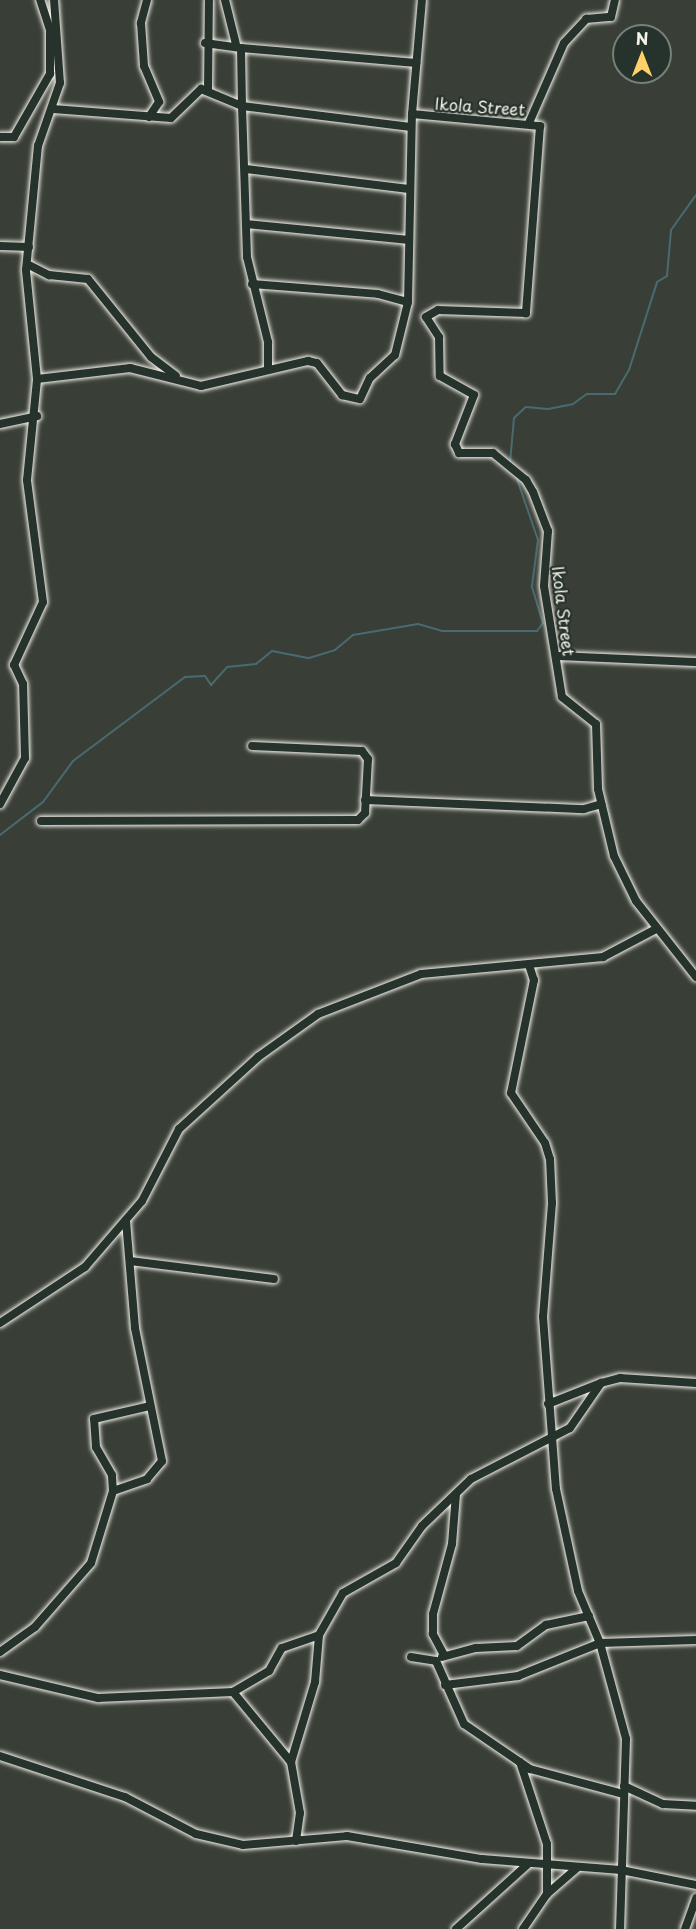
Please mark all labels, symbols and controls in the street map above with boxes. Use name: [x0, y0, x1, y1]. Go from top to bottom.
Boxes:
north arrow: [612, 24, 672, 84]
text: N: [636, 26, 648, 50]
street label: Ikola Street: [434, 93, 526, 119]
street label: Ikola Street: [549, 565, 579, 657]

